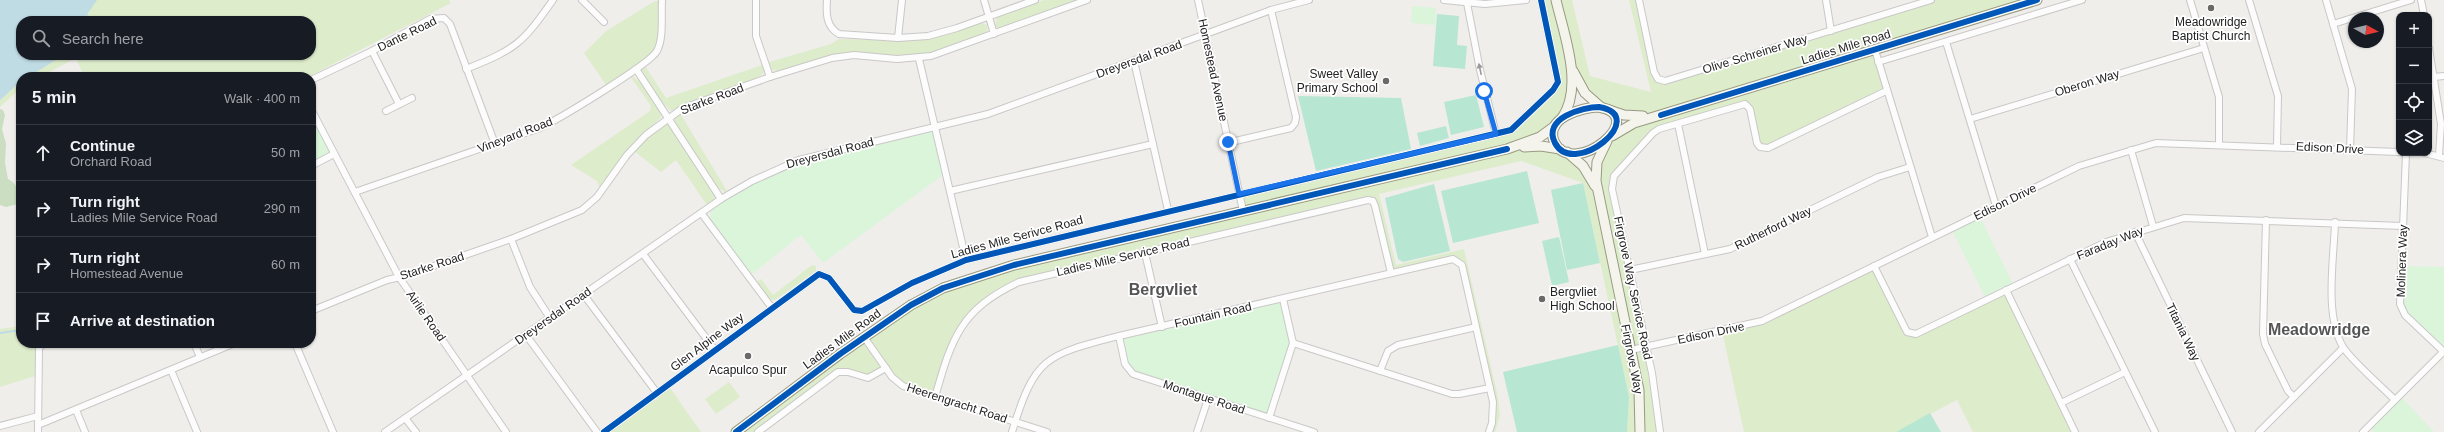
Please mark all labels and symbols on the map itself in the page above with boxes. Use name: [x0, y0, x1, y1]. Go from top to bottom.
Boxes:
marker: Meadowridge Baptist Church: [2206, 3, 2216, 13]
north arrow: [2348, 12, 2384, 48]
street label: Dante Road: [375, 14, 439, 54]
place label: Meadowridge Baptist Church: [2172, 15, 2250, 43]
street label: Homestead Avenue: [1195, 17, 1231, 123]
street label: Ladies Mile Road: [1800, 27, 1892, 67]
street label: Olive Schreiner Way: [1701, 31, 1809, 77]
street label: Dreyersdal Road: [1094, 37, 1184, 81]
one-way arrow: [1476, 63, 1482, 75]
place label: Sweet Valley Primary School: [1297, 67, 1378, 95]
street label: Oberon Way: [2053, 67, 2121, 99]
marker: Sweet Valley Primary School: [1381, 76, 1391, 86]
street label: Starke Road: [678, 81, 746, 117]
route start: [1475, 82, 1493, 100]
street label: Vineyard Road: [476, 114, 554, 156]
route end: [1219, 133, 1237, 151]
street label: Dreyersdal Road: [785, 135, 875, 171]
street label: Edison Drive: [2296, 139, 2365, 157]
street label: Edison Drive: [1971, 181, 2039, 223]
street label: Rutherford Way: [1732, 203, 1814, 253]
street label: Ladies Mile Serivce Road: [949, 213, 1085, 261]
street label: Firgrove Way Service Road: [1611, 215, 1655, 361]
street label: Faraday Way: [2074, 223, 2146, 263]
street label: Molinera Way: [2394, 224, 2410, 298]
street label: Ladies Mile Service Road: [1055, 235, 1191, 279]
street label: Starke Road: [398, 249, 466, 283]
district label: Bergvliet: [1129, 281, 1198, 298]
street label: Dreyersdal Road: [512, 284, 594, 348]
place label: Bergvliet High School: [1550, 285, 1615, 313]
street label: Airlie Road: [403, 288, 449, 344]
marker: Bergvliet High School: [1537, 294, 1547, 304]
street label: Fountain Road: [1173, 299, 1253, 331]
street label: Titania Way: [2163, 301, 2203, 363]
street label: Ladies Mile Road: [800, 306, 884, 372]
street label: Glen Alpine Way: [668, 310, 746, 374]
street label: Edison Drive: [1676, 319, 1746, 347]
district label: Meadowridge: [2268, 321, 2370, 338]
street label: Firgrove Way: [1618, 323, 1646, 395]
marker: Acapulco Spur: [743, 351, 753, 361]
place label: Acapulco Spur: [709, 363, 787, 377]
street label: Montague Road: [1161, 377, 1247, 417]
street label: Heerengracht Road: [905, 380, 1009, 426]

